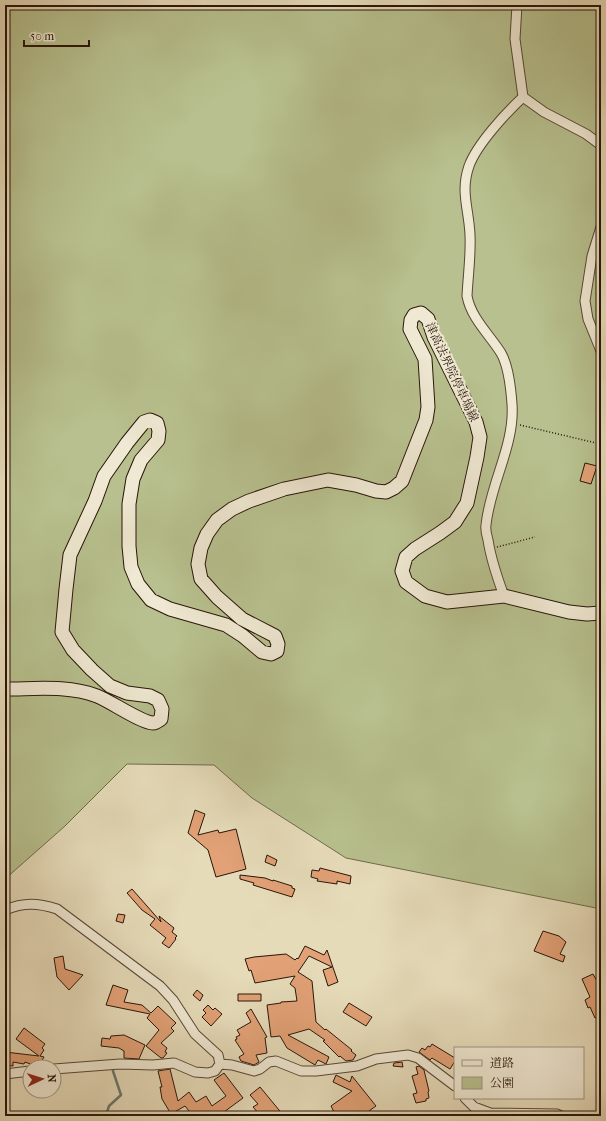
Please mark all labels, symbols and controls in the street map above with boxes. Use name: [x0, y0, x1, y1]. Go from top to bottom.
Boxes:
scale bar: [24, 22, 89, 48]
text: 50 m: [30, 29, 54, 43]
street label: 津高法界院停車場線: [423, 320, 481, 424]
legend: [454, 1047, 584, 1099]
text: 道路: [490, 1056, 514, 1070]
north arrow: [22, 1059, 62, 1099]
text: N: [45, 1074, 58, 1084]
text: 公園: [490, 1076, 514, 1090]

